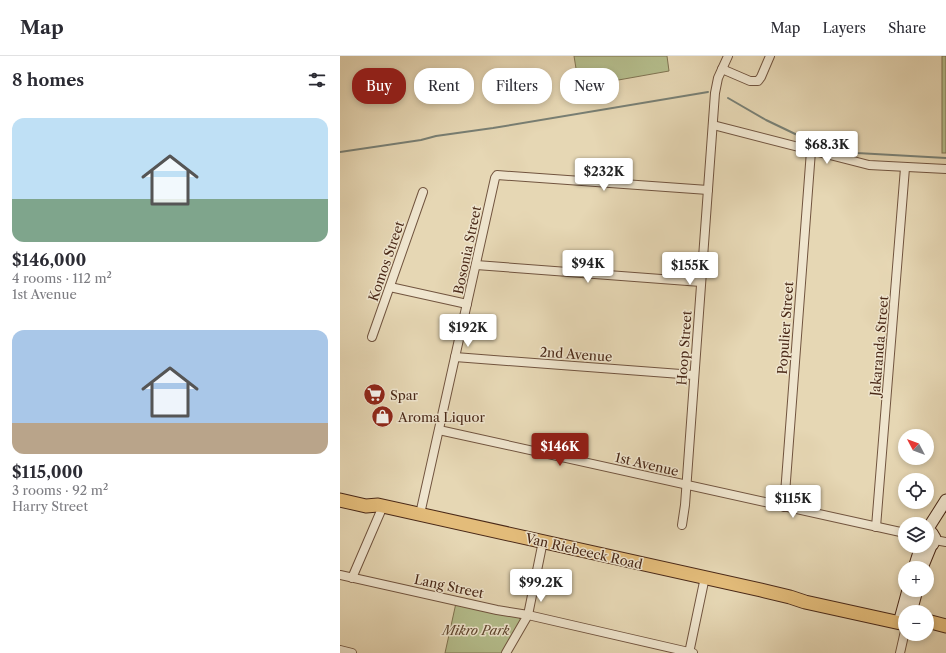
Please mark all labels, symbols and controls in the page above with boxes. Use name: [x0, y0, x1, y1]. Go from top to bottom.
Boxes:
text: Map: [20, 16, 64, 39]
text: Map: [770, 19, 800, 37]
text: Layers: [822, 19, 866, 37]
text: Share: [888, 19, 926, 37]
chip: Buy: [352, 68, 406, 104]
chip: Rent: [414, 68, 474, 104]
chip: Filters: [482, 68, 552, 104]
chip: New: [560, 68, 619, 104]
icon: filters: [306, 69, 328, 91]
text: 8 homes: [12, 70, 84, 90]
pin: $68.3K: [794, 131, 860, 165]
text: $68.3K: [805, 136, 849, 152]
icon: home: [134, 144, 206, 216]
pin: $232K: [576, 158, 632, 192]
text: $232K: [584, 163, 624, 179]
street label: Bosonia Street: [450, 204, 484, 296]
street label: Komos Street: [365, 218, 407, 303]
text: $146,000: [12, 250, 86, 270]
pin: $94K: [564, 250, 612, 284]
pin: $155K: [662, 252, 718, 286]
text: $94K: [571, 255, 605, 271]
text: $155K: [671, 257, 709, 273]
text: 4 rooms · 112 m²: [12, 270, 112, 286]
street label: Populier Street: [774, 281, 796, 375]
text: 1st Avenue: [12, 286, 77, 302]
street label: Jakaranda Street: [866, 295, 891, 399]
street label: Hoop Street: [673, 310, 695, 386]
pin: $192K: [440, 314, 496, 348]
text: $192K: [449, 319, 487, 335]
street label: 2nd Avenue: [539, 343, 613, 365]
icon: home: [134, 356, 206, 428]
supermarket icon: Spar: [362, 382, 388, 408]
place label: Spar: [390, 387, 419, 403]
shop icon: Aroma Liquor: [370, 404, 396, 430]
place label: Aroma Liquor: [397, 409, 485, 425]
north arrow: [898, 429, 934, 465]
map controls: [898, 429, 934, 641]
pin: $146K: [532, 433, 588, 467]
text: $146K: [541, 438, 579, 454]
street label: 1st Avenue: [614, 449, 680, 479]
text: $115,000: [12, 462, 83, 482]
button: locate: [898, 473, 934, 509]
text: 3 rooms · 92 m²: [12, 482, 108, 498]
pin: $115K: [765, 485, 821, 519]
text: $115K: [775, 490, 811, 506]
text: Harry Street: [12, 498, 88, 514]
button: layers: [898, 517, 934, 553]
street label: Van Riebeeck Road: [523, 530, 644, 572]
button: +: [898, 561, 934, 597]
pin: $99.2K: [508, 569, 574, 603]
street label: Lang Street: [413, 571, 486, 601]
text: $99.2K: [519, 574, 563, 590]
button: −: [898, 605, 934, 641]
park label: Mikro Park: [440, 622, 510, 638]

